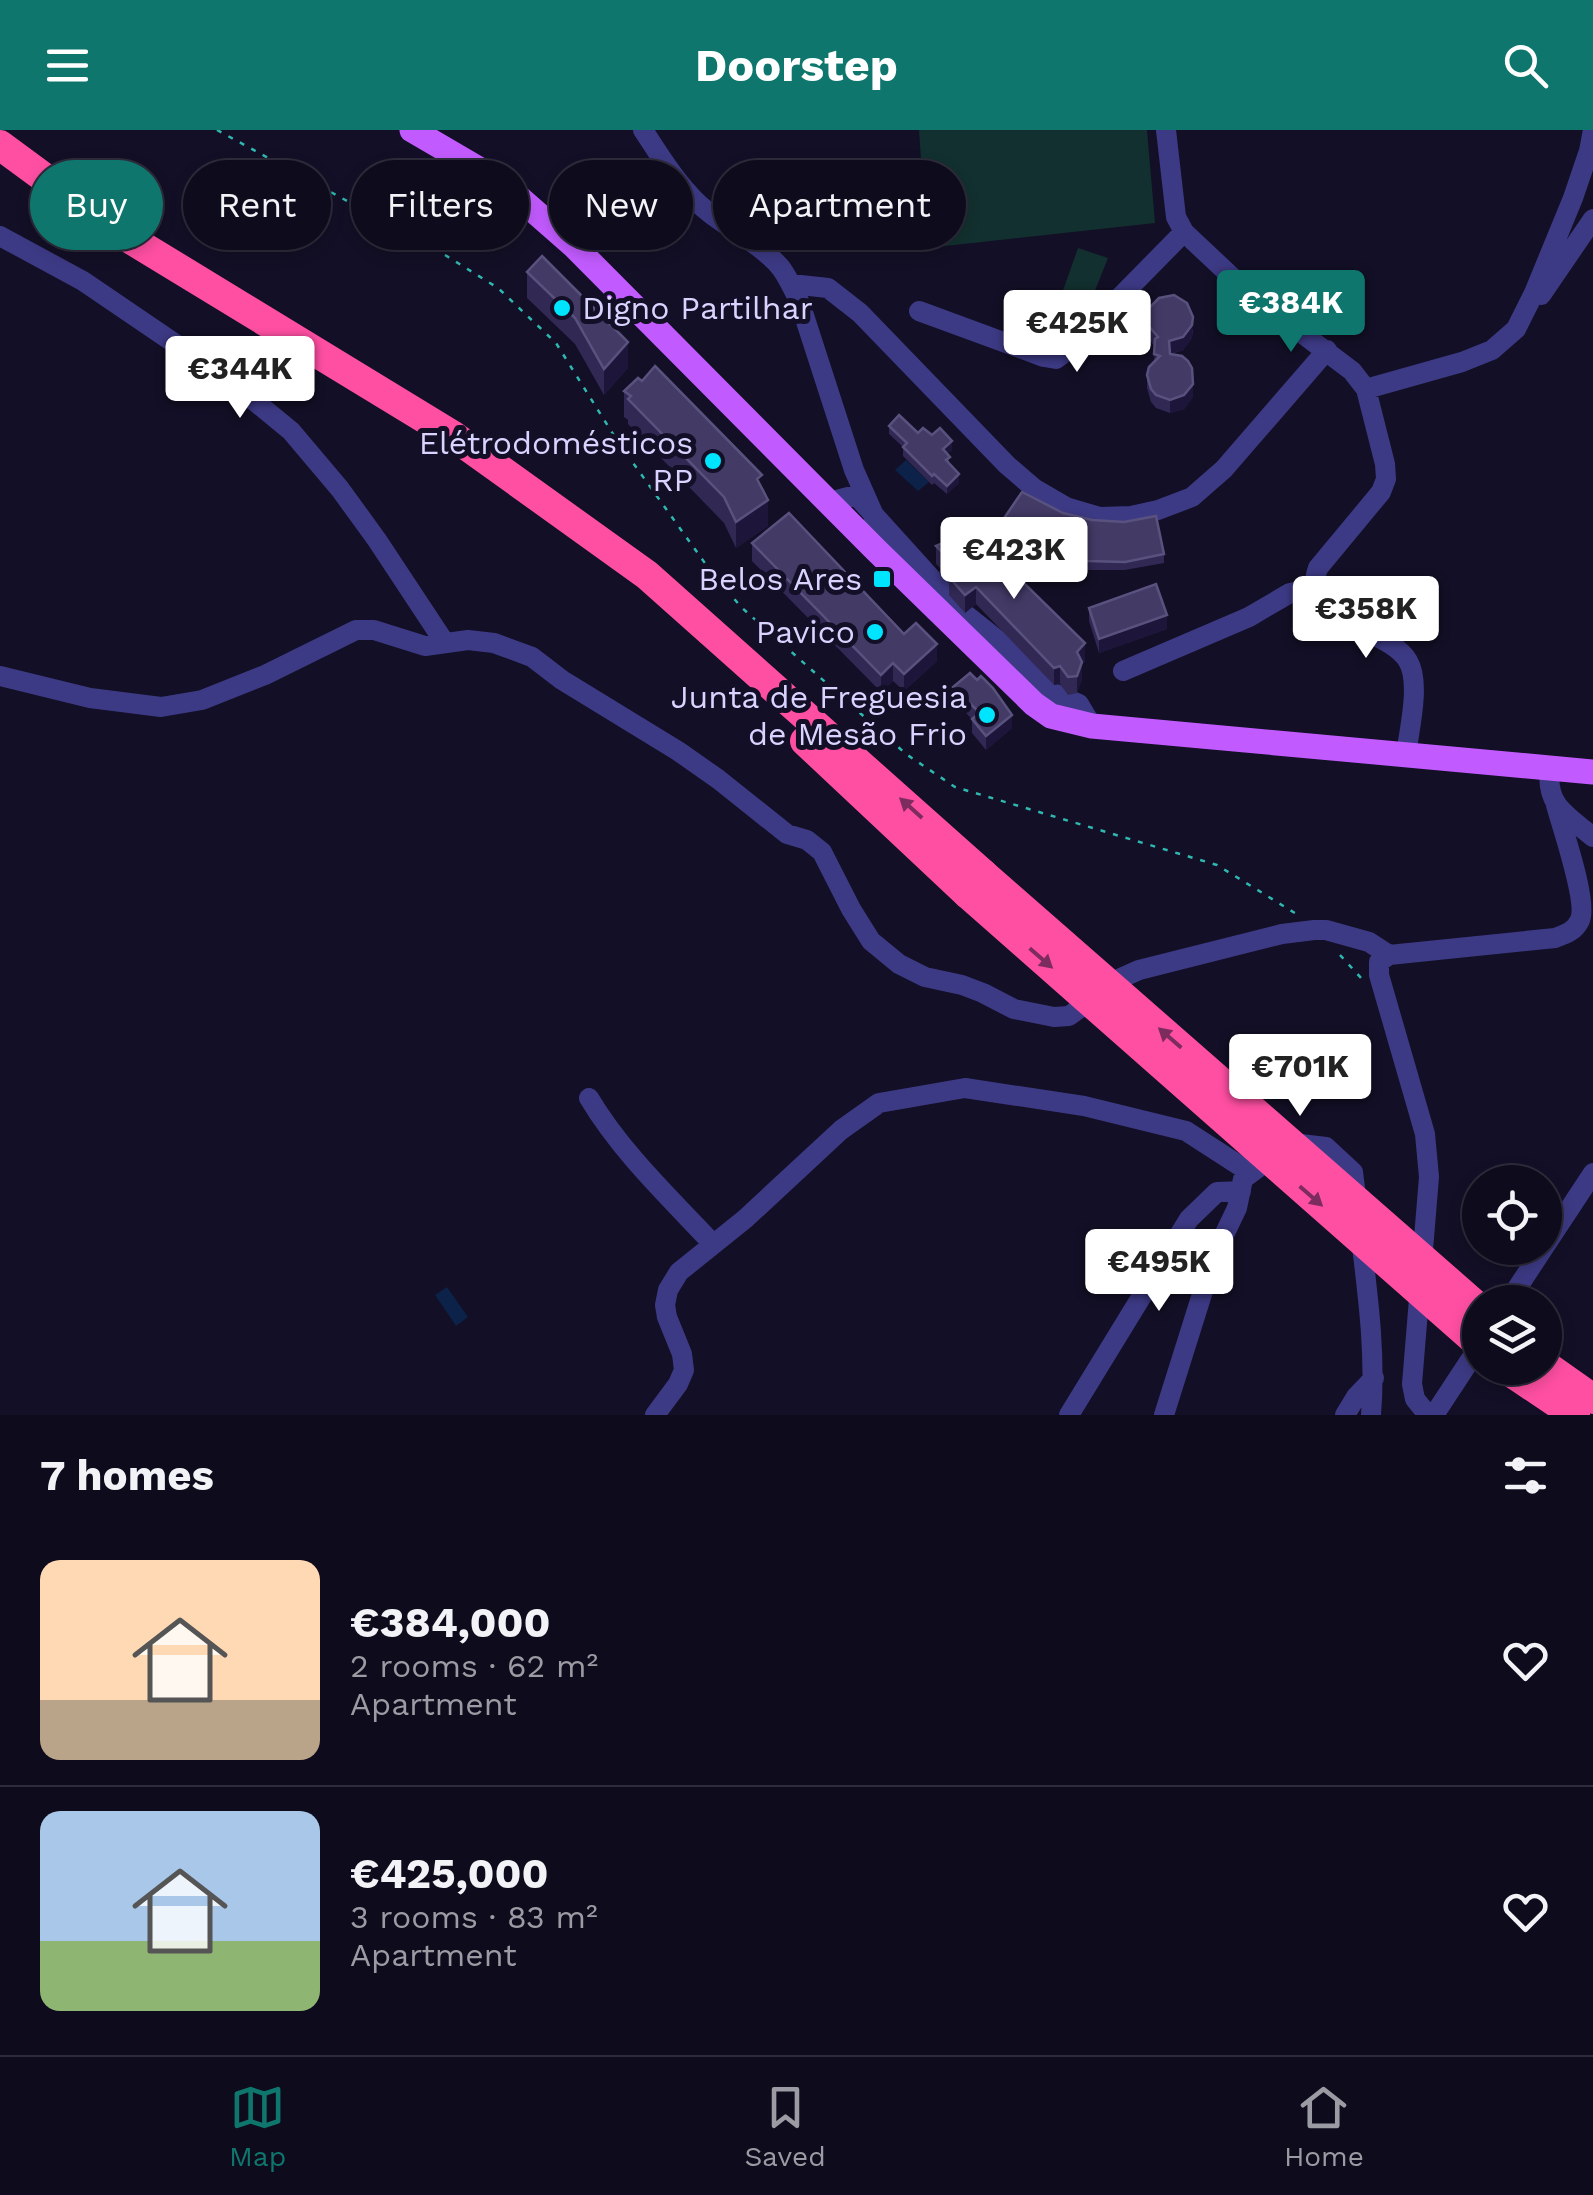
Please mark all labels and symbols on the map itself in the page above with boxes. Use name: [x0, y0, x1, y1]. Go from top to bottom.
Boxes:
pin: €384K: [1221, 270, 1361, 355]
place label: Digno Partilhar: [582, 289, 813, 327]
pin: €425K: [1007, 290, 1147, 375]
marker: Digno Partilhar: [551, 297, 573, 319]
pin: €344K: [170, 336, 310, 421]
place label: Elétrodomésticos RP: [419, 424, 693, 499]
marker: Elétrodomésticos RP: [702, 450, 724, 472]
pin: €423K: [944, 517, 1084, 602]
place label: Belos Ares: [698, 560, 862, 598]
marker: Belos Ares: [871, 568, 893, 590]
pin: €358K: [1296, 576, 1436, 661]
place label: Pavico: [756, 613, 855, 651]
marker: Pavico: [864, 621, 886, 643]
place label: Junta de Freguesia de Mesão Frio: [671, 678, 967, 753]
marker: Junta de Freguesia de Mesão Frio: [976, 704, 998, 726]
one-way arrow: [899, 798, 924, 820]
one-way arrow: [1029, 946, 1053, 969]
one-way arrow: [1157, 1027, 1182, 1049]
pin: €701K: [1230, 1034, 1370, 1119]
one-way arrow: [1299, 1184, 1323, 1207]
pin: €495K: [1089, 1229, 1229, 1314]

